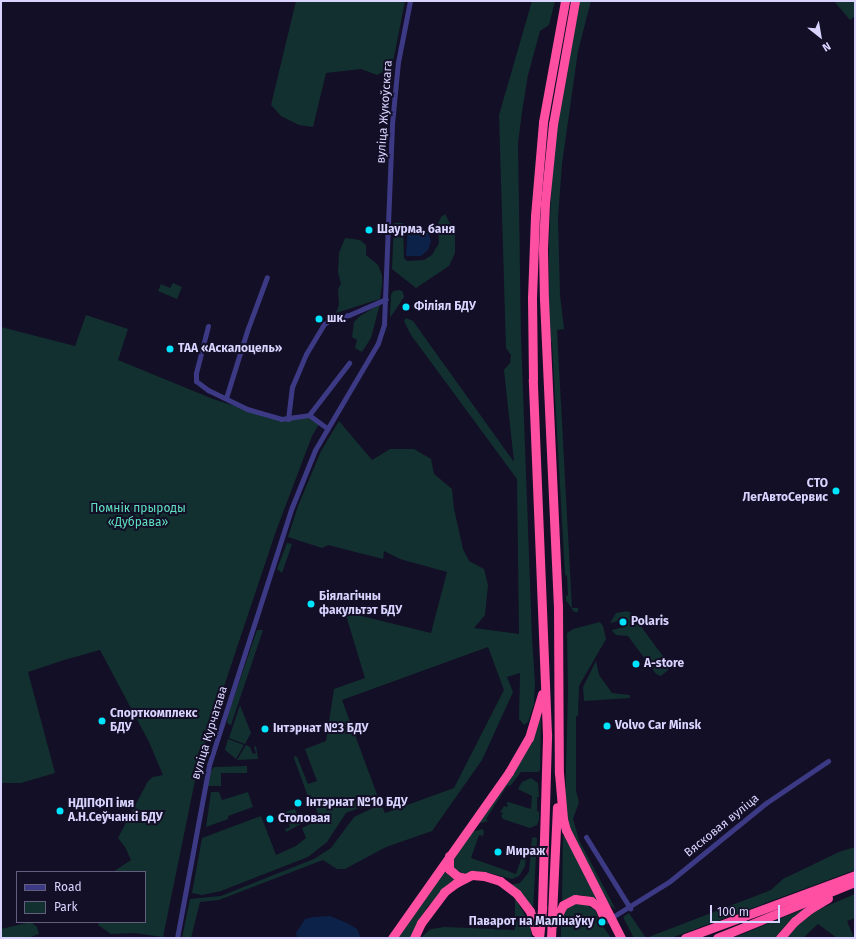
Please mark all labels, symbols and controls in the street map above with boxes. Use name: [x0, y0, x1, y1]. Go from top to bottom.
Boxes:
north arrow: [800, 16, 840, 56]
text: N: [820, 39, 833, 54]
street label: вуліца Жукоўскага: [374, 60, 396, 164]
place label: Шаурма, баня: [377, 223, 455, 237]
marker: Шаурма, баня: [364, 225, 374, 235]
place label: Філіял БДУ: [414, 300, 476, 314]
marker: Філіял БДУ: [401, 302, 411, 312]
place label: шк.: [327, 312, 346, 326]
marker: шк.: [314, 314, 324, 324]
place label: ТАА «Аскалоцель»: [178, 342, 282, 356]
marker: ТАА «Аскалоцель»: [165, 344, 175, 354]
place label: СТО ЛегАвтоСервис: [742, 477, 828, 505]
marker: СТО ЛегАвтоСервис: [831, 486, 841, 496]
park label: Помнік прыроды «Дубрава»: [90, 502, 186, 530]
place label: Біялагічны факультэт БДУ: [319, 590, 402, 618]
marker: Біялагічны факультэт БДУ: [306, 599, 316, 609]
place label: Polaris: [631, 615, 669, 629]
marker: Polaris: [618, 617, 628, 627]
place label: А-store: [644, 657, 684, 671]
marker: А-store: [631, 659, 641, 669]
street label: вуліца Курчатава: [189, 685, 231, 781]
place label: Спорткомплекс БДУ: [110, 707, 197, 735]
marker: Спорткомплекс БДУ: [97, 716, 107, 726]
place label: Volvo Car Minsk: [615, 719, 701, 733]
marker: Volvo Car Minsk: [602, 721, 612, 731]
place label: Інтэрнат №3 БДУ: [273, 722, 368, 736]
marker: Інтэрнат №3 БДУ: [260, 724, 270, 734]
street label: Вясковая вуліца: [682, 791, 762, 861]
place label: Інтэрнат №10 БДУ: [306, 796, 408, 810]
place label: НДІПФП імя А.Н.Сеўчанкі БДУ: [68, 797, 163, 825]
marker: Інтэрнат №10 БДУ: [293, 798, 303, 808]
marker: НДІПФП імя А.Н.Сеўчанкі БДУ: [55, 806, 65, 816]
place label: Столовая: [278, 812, 330, 826]
marker: Столовая: [265, 814, 275, 824]
place label: Мираж: [506, 845, 545, 859]
marker: Мираж: [493, 847, 503, 857]
legend: [16, 871, 146, 923]
text: Road: [54, 880, 82, 894]
scale bar: [712, 897, 782, 923]
text: Park: [54, 900, 78, 914]
text: 100 m: [717, 905, 749, 919]
place label: Паварот на Малінаўку: [469, 915, 594, 929]
marker: Паварот на Малінаўку: [597, 917, 607, 927]

